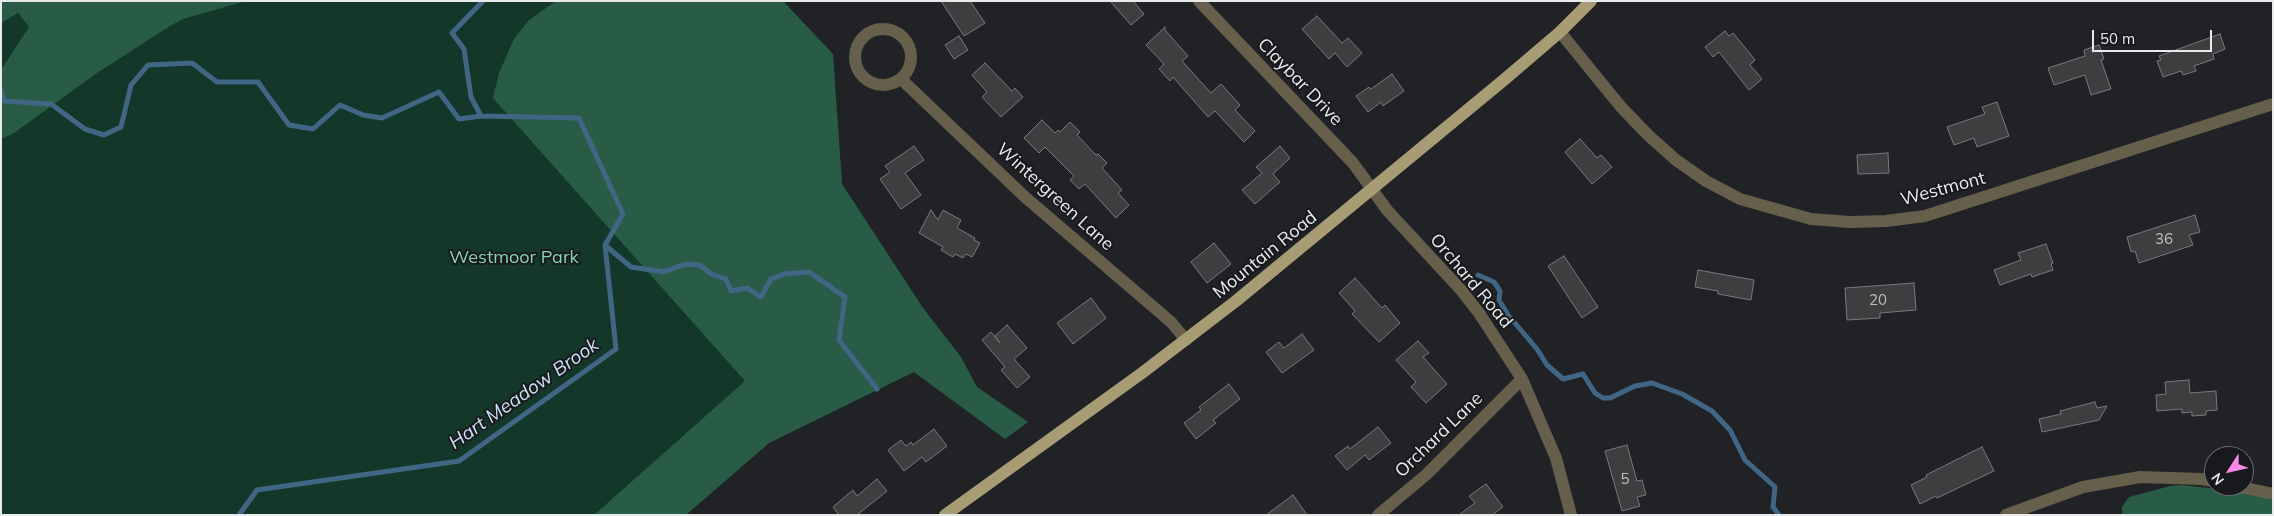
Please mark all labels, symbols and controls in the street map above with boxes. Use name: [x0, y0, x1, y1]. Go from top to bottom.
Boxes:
scale bar: [2094, 20, 2214, 52]
text: 50 m: [2100, 29, 2135, 48]
street label: Claybar Drive: [1253, 34, 1347, 130]
street label: Wintergreen Lane: [992, 139, 1118, 255]
street label: Westmont: [1898, 167, 1988, 211]
street label: Mountain Road: [1209, 207, 1321, 303]
street label: Orchard Road: [1425, 229, 1517, 333]
house number: 36: [2155, 230, 2173, 248]
park label: Westmoor Park: [449, 247, 579, 269]
house number: 20: [1869, 291, 1887, 309]
water label: Hart Meadow Brook: [445, 334, 603, 454]
street label: Orchard Lane: [1391, 388, 1487, 482]
north arrow: [2204, 446, 2254, 496]
house number: 5: [1621, 470, 1629, 488]
text: N: [2207, 470, 2228, 489]

